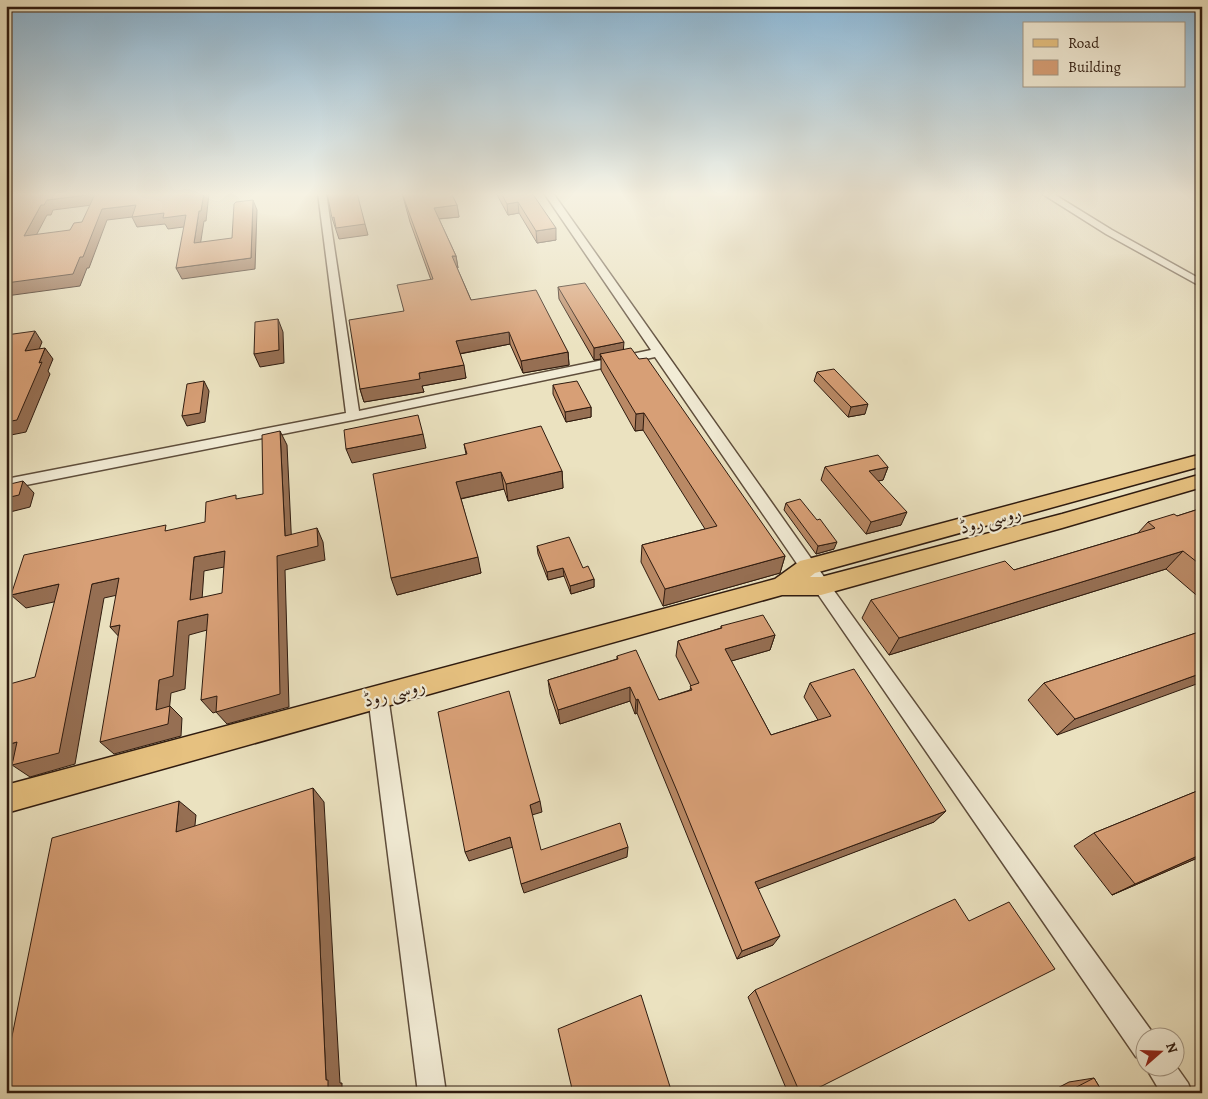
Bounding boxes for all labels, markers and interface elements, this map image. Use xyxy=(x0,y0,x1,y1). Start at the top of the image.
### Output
legend xyxy=(1023,22,1186,88)
text: Road xyxy=(1068,33,1100,53)
text: Building xyxy=(1068,57,1121,77)
street label: روسی روڈ xyxy=(956,499,1024,541)
street label: روسی روڈ xyxy=(360,672,428,714)
north arrow xyxy=(1136,1026,1186,1076)
text: N xyxy=(1161,1040,1182,1056)

